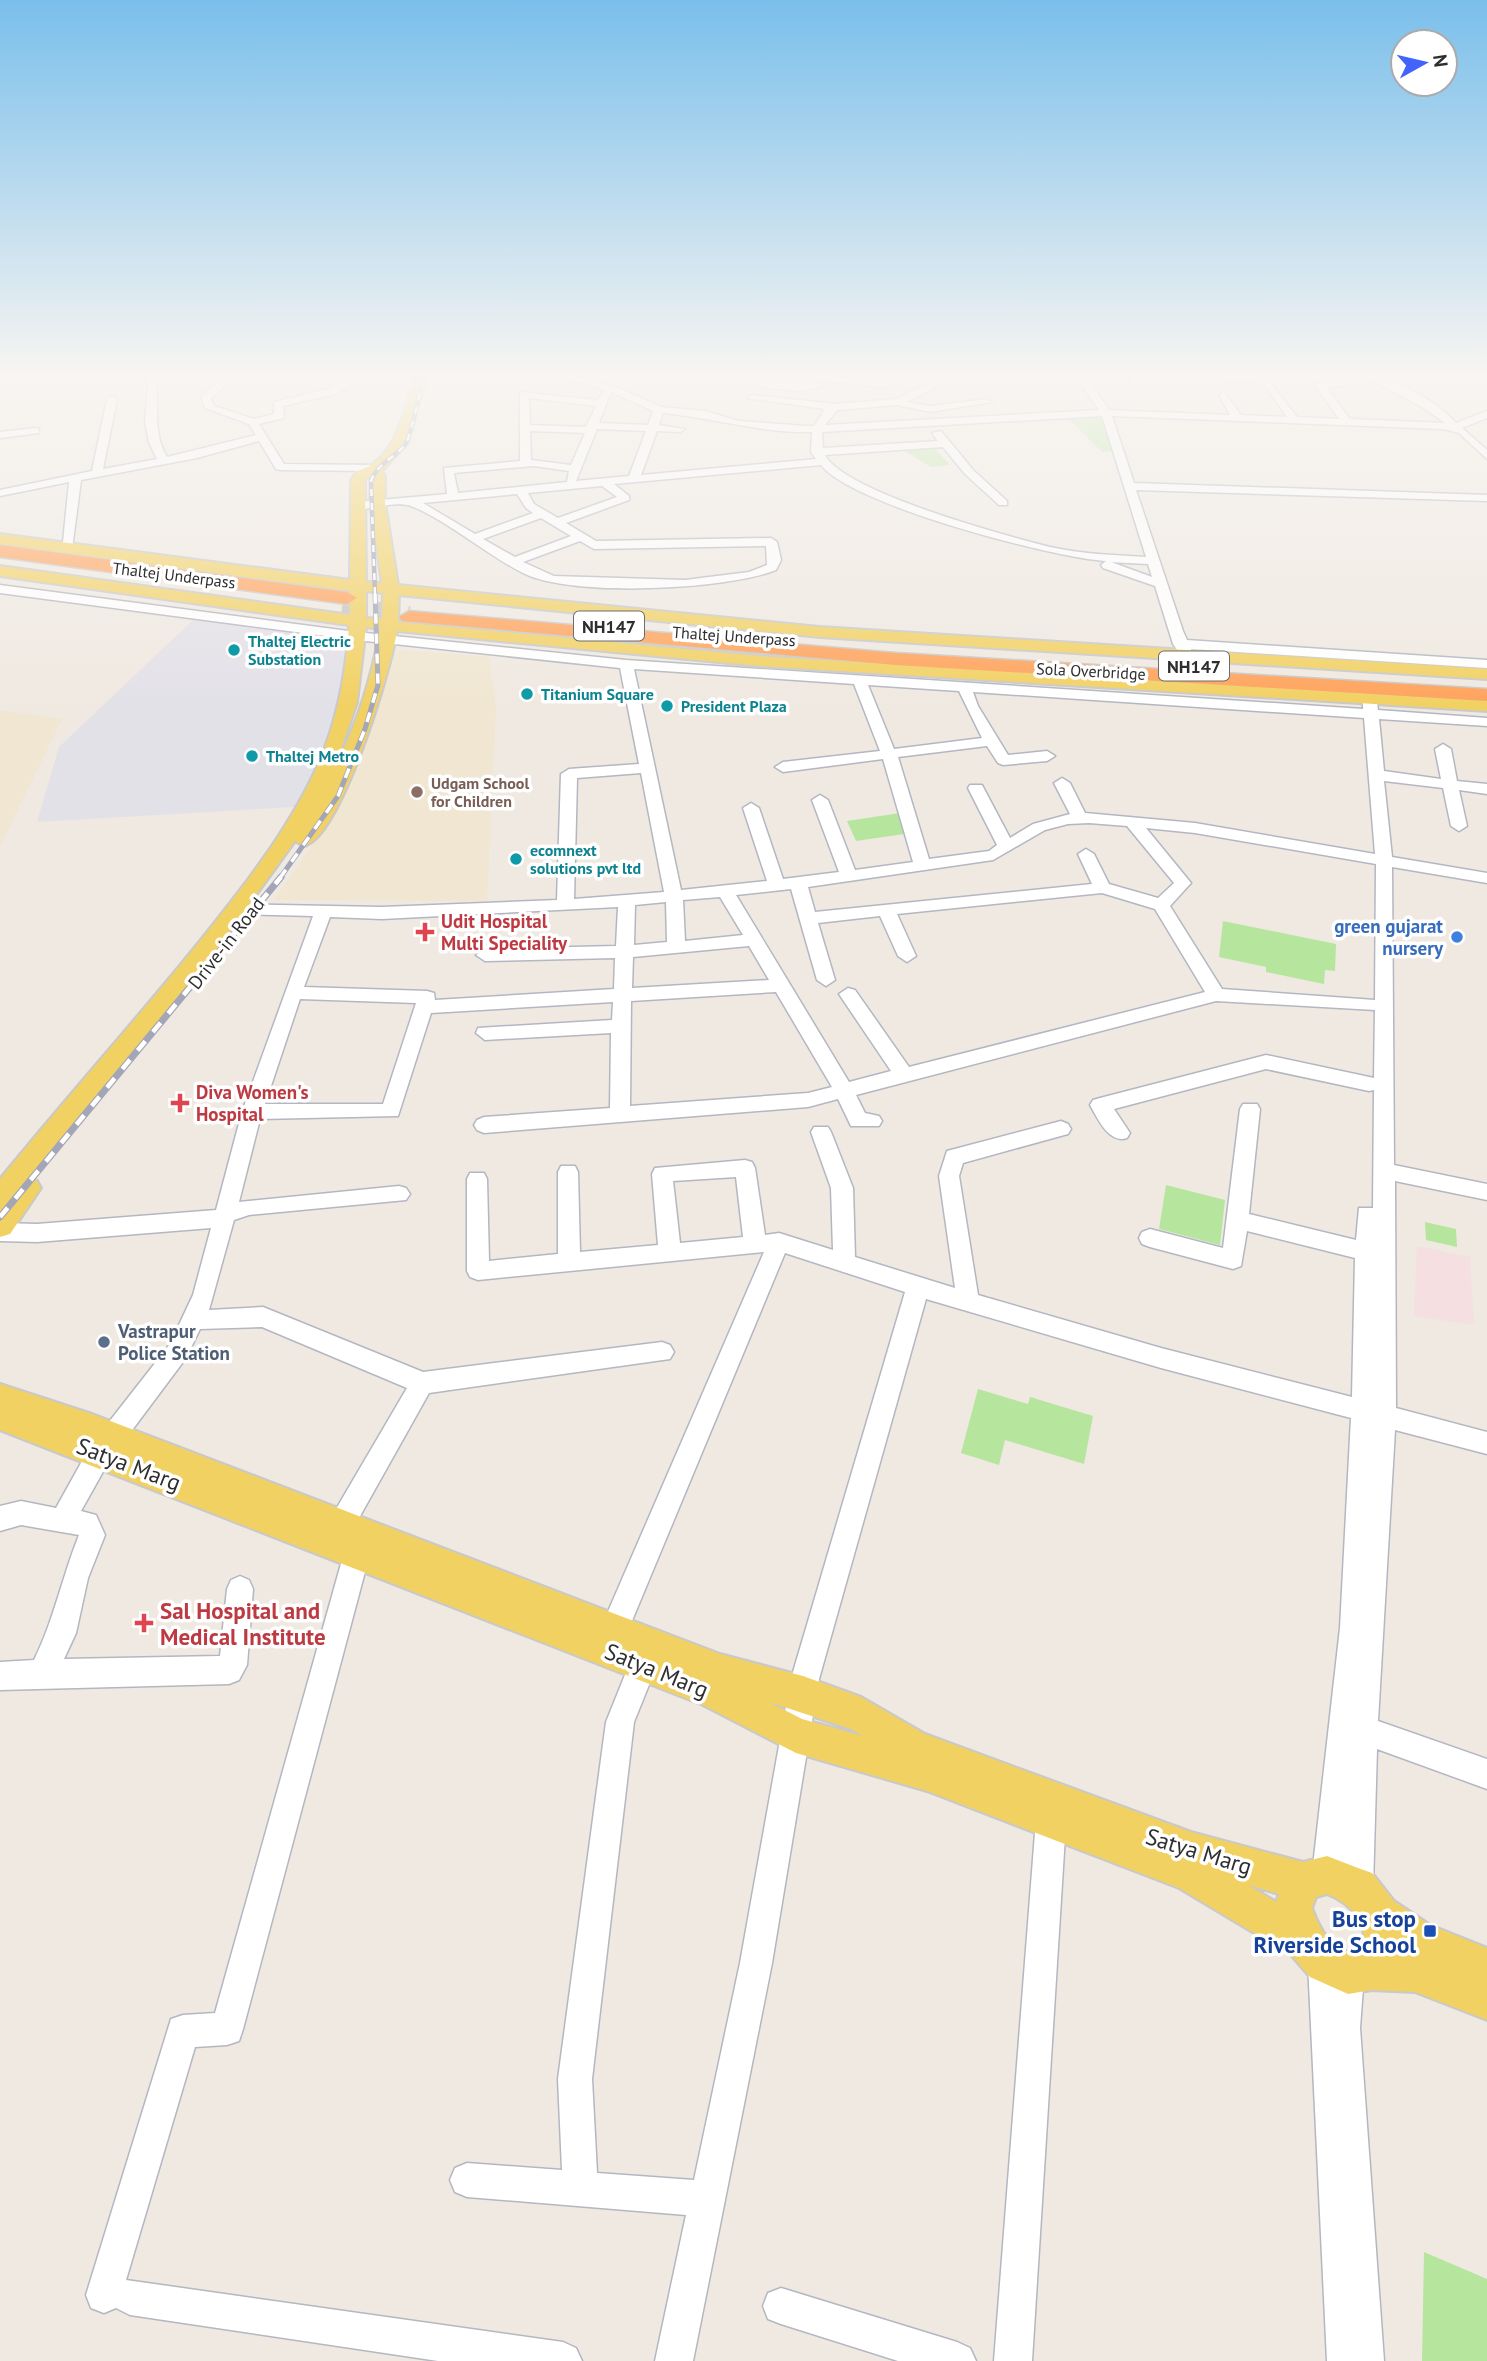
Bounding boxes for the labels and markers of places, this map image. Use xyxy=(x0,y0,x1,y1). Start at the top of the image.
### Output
place label: Thaltej Electric Substation xyxy=(248,631,351,669)
marker: Thaltej Electric Substation xyxy=(226,642,242,658)
place label: Titanium Square xyxy=(541,684,654,704)
marker: Titanium Square xyxy=(519,686,535,702)
place label: President Plaza xyxy=(681,696,787,716)
marker: President Plaza xyxy=(659,698,675,714)
place label: Thaltej Metro xyxy=(266,746,360,766)
marker: Thaltej Metro xyxy=(244,748,260,764)
place label: Udgam School for Children xyxy=(431,773,529,811)
marker: Udgam School for Children xyxy=(409,784,425,800)
place label: ecomnext solutions pvt ltd xyxy=(530,840,641,878)
marker: ecomnext solutions pvt ltd xyxy=(508,851,524,867)
place label: Udit Hospital Multi Speciality xyxy=(441,909,568,955)
place label: green gujarat nursery xyxy=(1334,914,1444,960)
marker: Udit Hospital Multi Speciality xyxy=(415,922,435,942)
marker: green gujarat nursery xyxy=(1449,929,1465,945)
place label: Diva Women's Hospital xyxy=(196,1080,309,1126)
marker: Diva Women's Hospital xyxy=(170,1093,190,1113)
place label: Vastrapur Police Station xyxy=(117,1319,230,1365)
marker: Vastrapur Police Station xyxy=(96,1334,112,1350)
place label: Sal Hospital and Medical Institute xyxy=(160,1596,326,1651)
marker: Sal Hospital and Medical Institute xyxy=(134,1613,154,1633)
place label: Bus stop Riverside School xyxy=(1253,1904,1416,1959)
marker: Bus stop Riverside School xyxy=(1422,1923,1438,1939)

